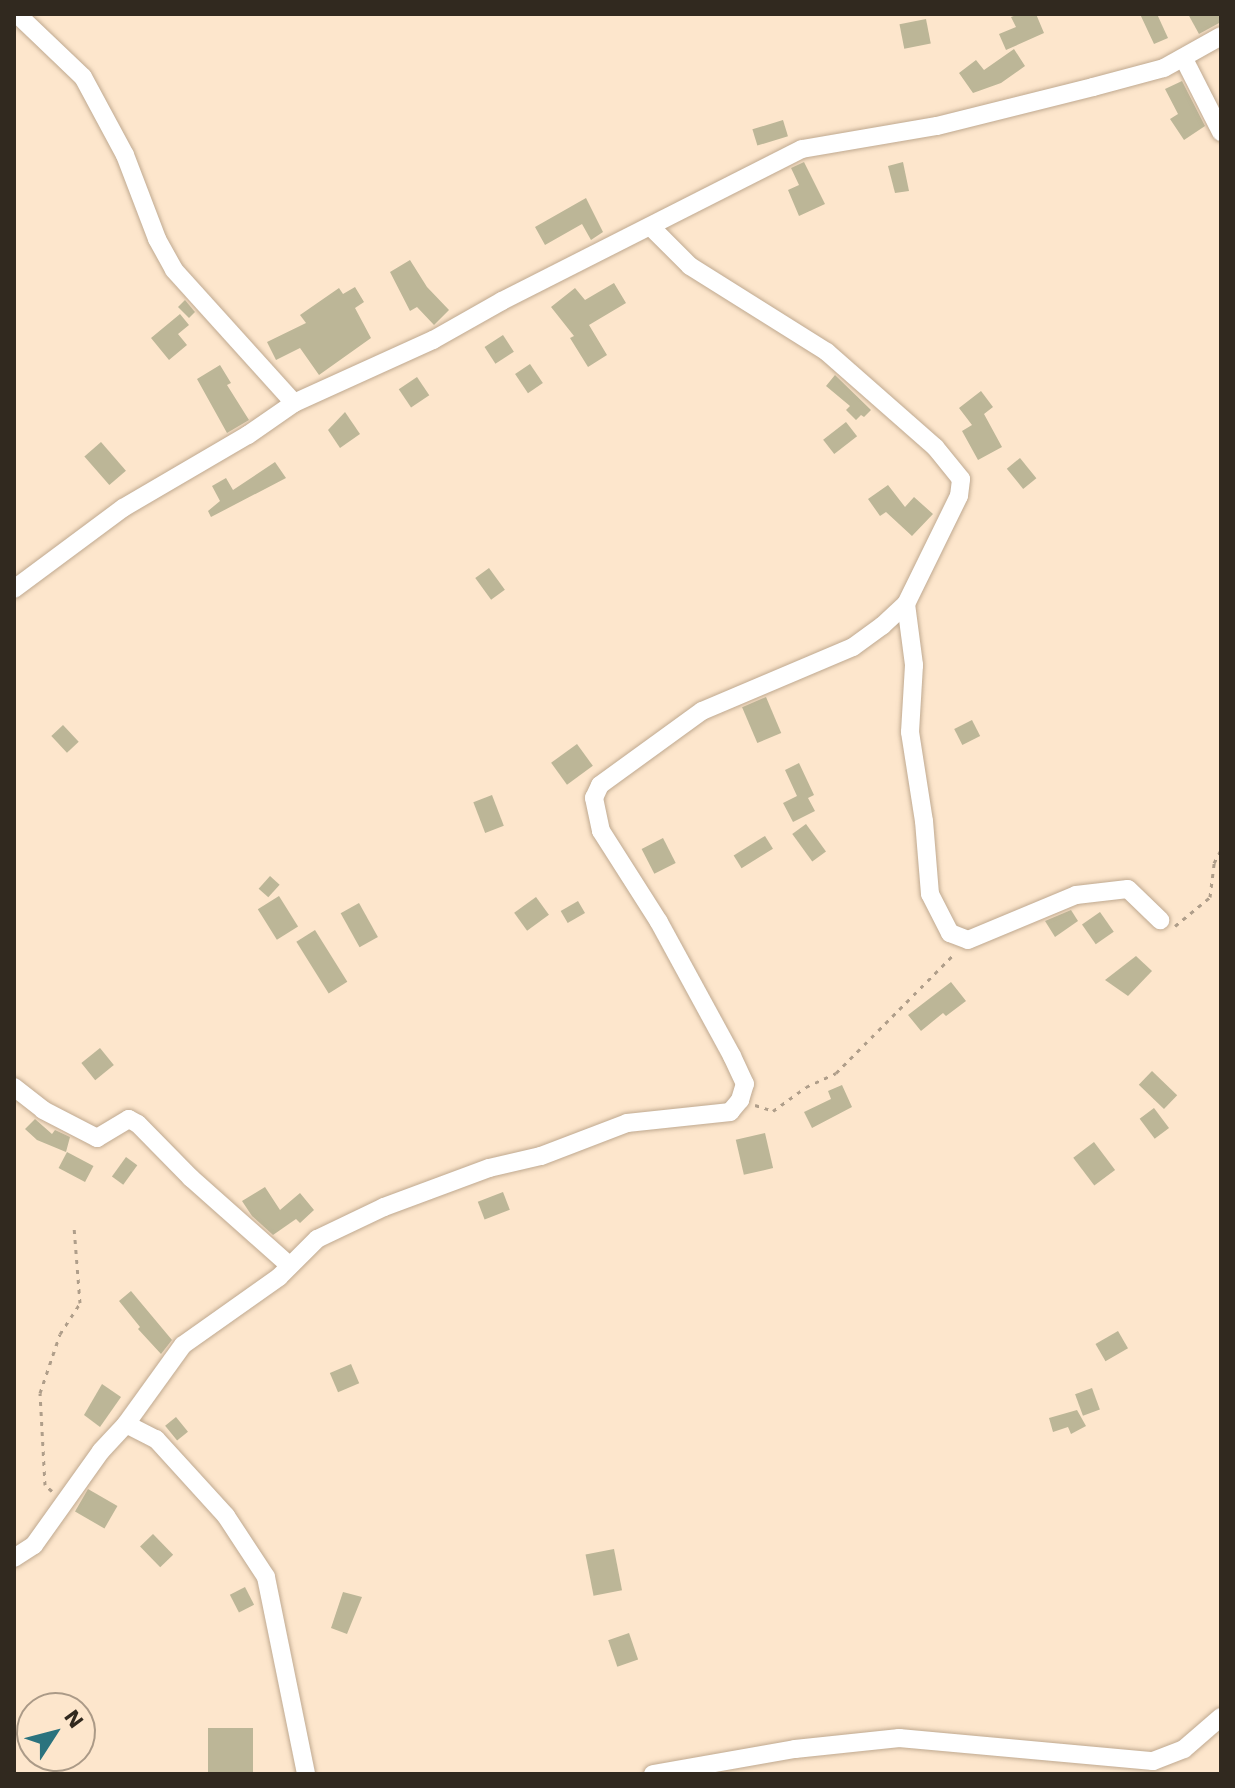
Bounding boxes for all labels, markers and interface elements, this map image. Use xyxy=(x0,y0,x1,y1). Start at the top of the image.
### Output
north arrow xyxy=(16,1692,96,1772)
text: N xyxy=(59,1705,89,1733)

